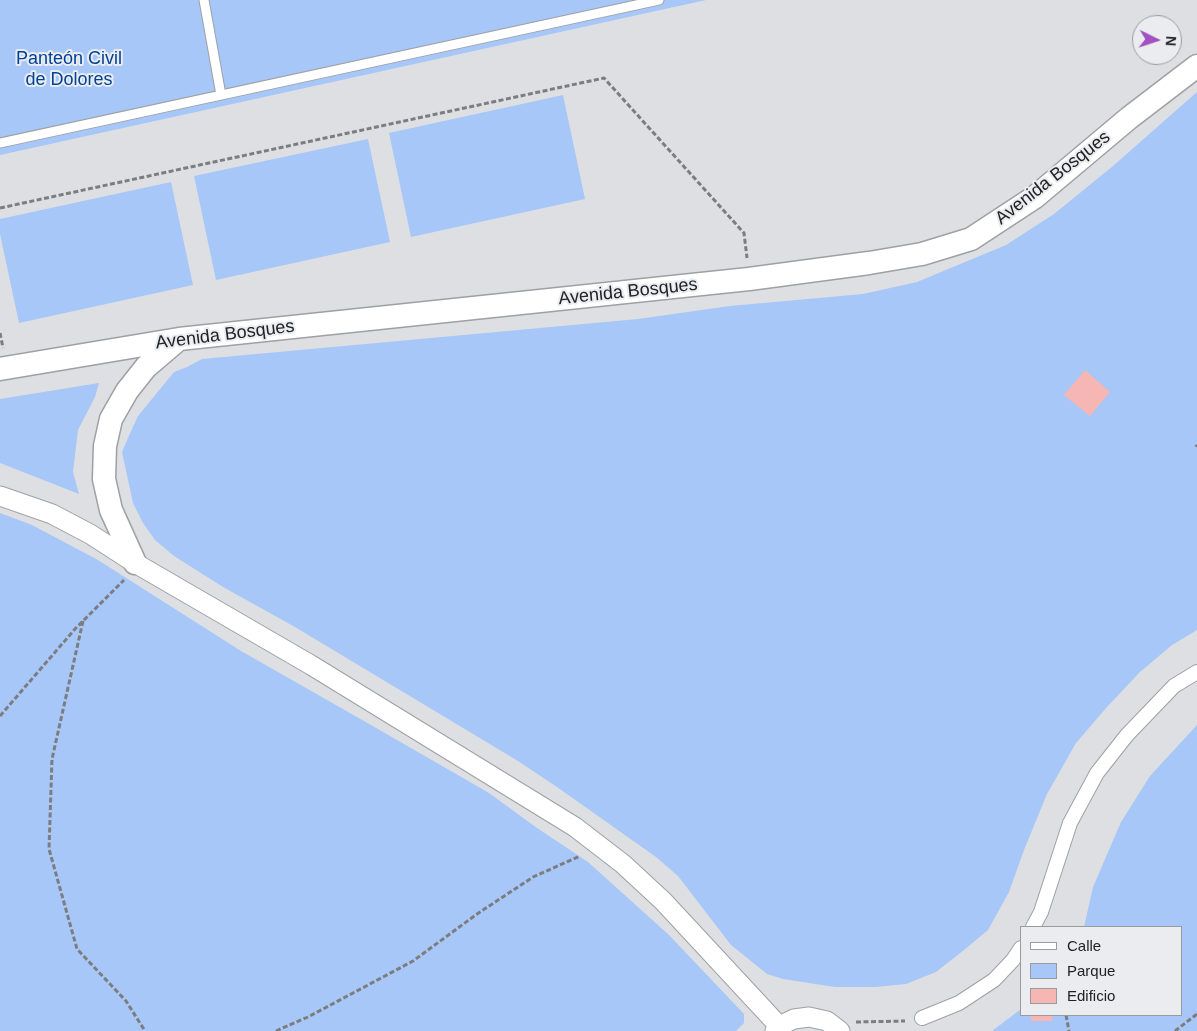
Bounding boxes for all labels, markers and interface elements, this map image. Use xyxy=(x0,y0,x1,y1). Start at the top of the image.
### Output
north arrow xyxy=(1132,15,1182,65)
text: N xyxy=(1163,35,1179,47)
park label: Panteón Civil de Dolores xyxy=(16,48,122,90)
street label: Avenida Bosques xyxy=(991,126,1115,230)
street label: Avenida Bosques xyxy=(557,274,699,310)
street label: Avenida Bosques xyxy=(154,316,296,354)
legend xyxy=(1020,926,1182,1016)
text: Calle xyxy=(1067,937,1101,954)
text: Parque xyxy=(1067,962,1115,979)
text: Edificio xyxy=(1067,987,1115,1004)

